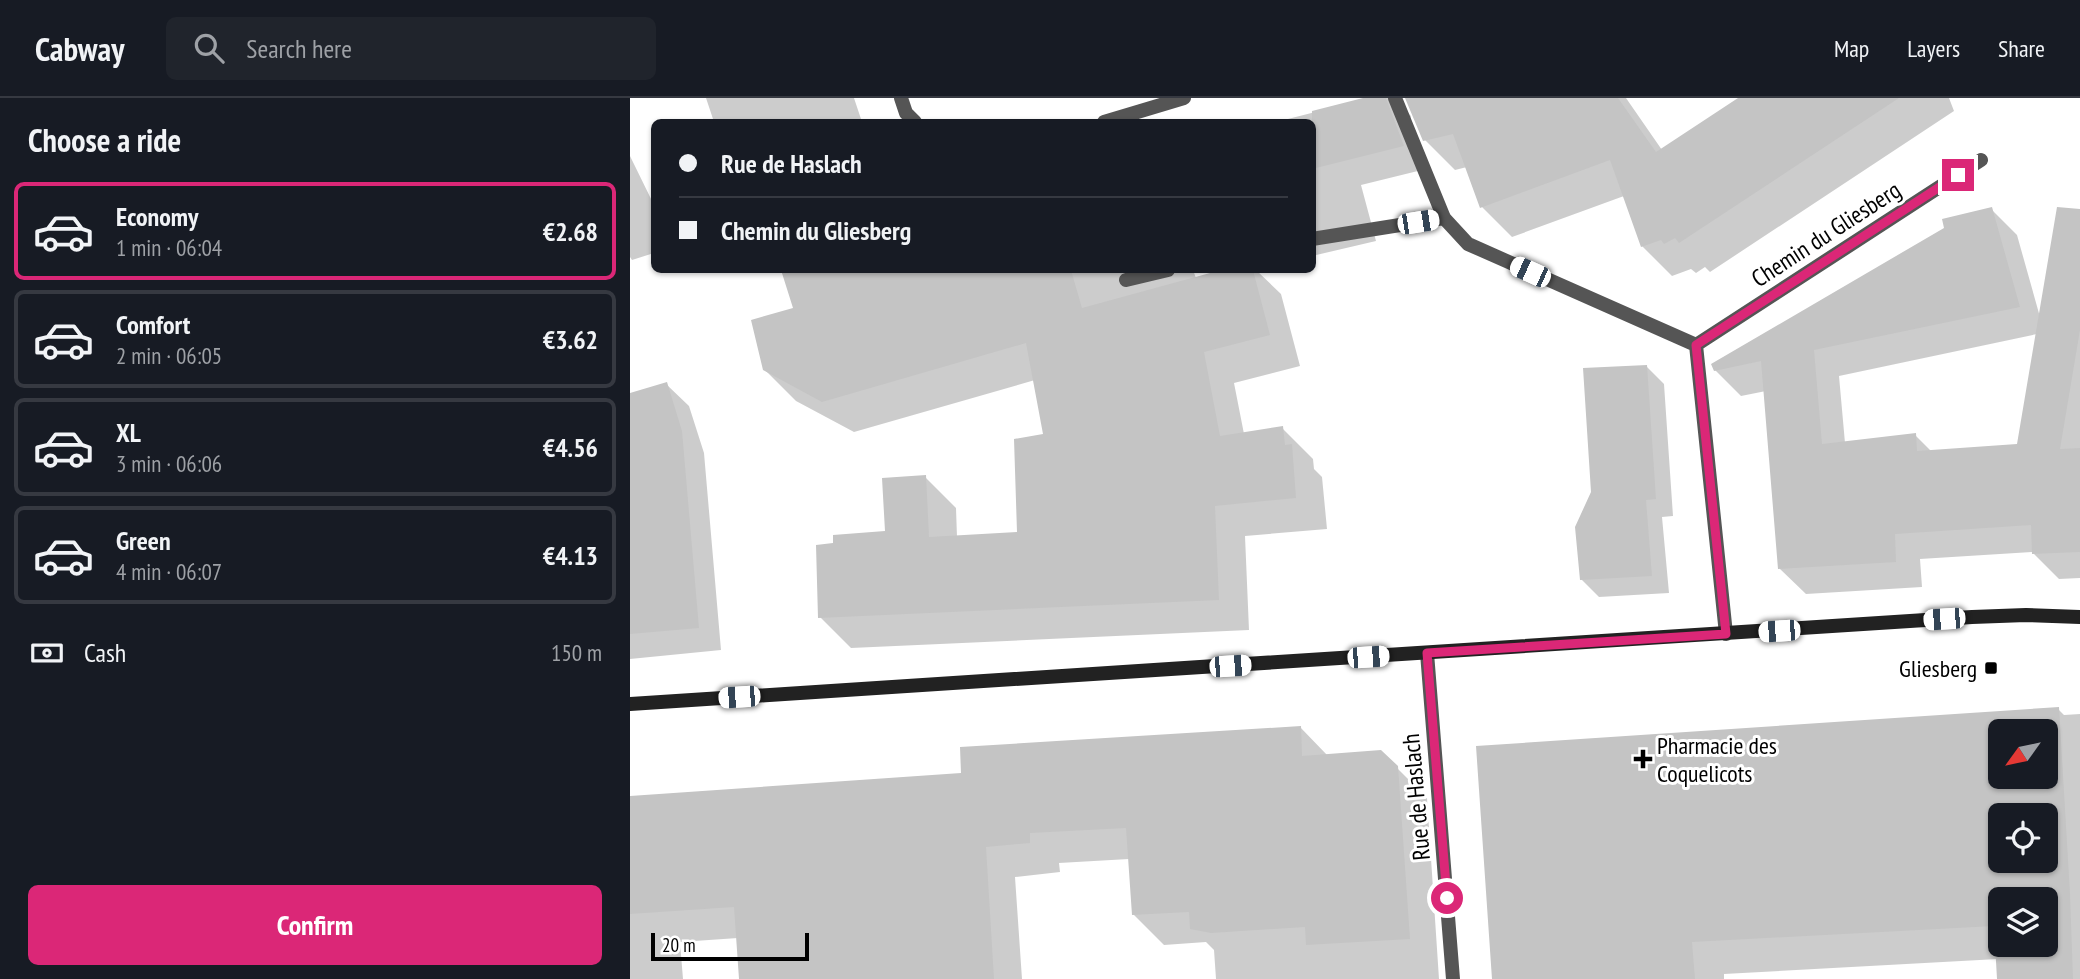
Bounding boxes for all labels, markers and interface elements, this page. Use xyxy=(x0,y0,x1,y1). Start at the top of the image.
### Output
search box xyxy=(166,17,656,80)
text: Cabway xyxy=(35,27,124,70)
icon: search xyxy=(190,29,228,67)
text: Search here xyxy=(246,32,352,65)
text: Map xyxy=(1834,33,1869,64)
text: Layers xyxy=(1907,33,1960,64)
text: Share xyxy=(1998,33,2045,64)
text: Choose a ride xyxy=(28,119,181,161)
text: Rue de Haslach xyxy=(721,147,862,180)
route end xyxy=(1942,159,1974,191)
street label: Chemin du Gliesberg xyxy=(1746,174,1906,294)
icon: car xyxy=(32,200,95,263)
text: Economy xyxy=(116,200,198,233)
car xyxy=(1396,208,1441,236)
text: Chemin du Gliesberg xyxy=(721,214,911,247)
text: €2.68 xyxy=(543,215,598,248)
text: 1 min · 06:04 xyxy=(116,233,222,262)
car xyxy=(1507,254,1554,290)
icon: car xyxy=(32,308,95,371)
text: Comfort xyxy=(116,308,190,341)
text: €3.62 xyxy=(543,323,598,356)
text: 2 min · 06:05 xyxy=(116,341,222,370)
icon: car xyxy=(32,416,95,479)
text: XL xyxy=(116,416,141,449)
text: €4.56 xyxy=(543,431,598,464)
text: 3 min · 06:06 xyxy=(116,449,222,478)
icon: car xyxy=(32,524,95,587)
text: Green xyxy=(116,524,171,557)
text: €4.13 xyxy=(543,539,598,572)
text: 4 min · 06:07 xyxy=(116,557,222,586)
car xyxy=(1923,607,1966,631)
car xyxy=(1758,619,1801,643)
icon: cash xyxy=(28,634,66,672)
text: Cash xyxy=(84,636,126,669)
text: 150 m xyxy=(551,638,602,667)
car xyxy=(1347,645,1390,669)
place label: Gliesberg xyxy=(1899,653,1977,684)
car xyxy=(1209,654,1252,678)
marker: Gliesberg xyxy=(1983,660,1999,676)
car xyxy=(718,685,761,709)
north arrow xyxy=(1988,719,2058,789)
map controls xyxy=(1988,719,2058,957)
place label: Pharmacie des Coquelicots xyxy=(1657,730,1777,789)
street label: Rue de Haslach xyxy=(1395,732,1437,862)
marker: Pharmacie des Coquelicots xyxy=(1635,751,1651,767)
button: locate xyxy=(1988,803,2058,873)
route start xyxy=(1431,882,1463,914)
button: Confirm xyxy=(28,885,602,965)
button: layers xyxy=(1988,887,2058,957)
scale bar xyxy=(651,930,808,962)
text: 20 m xyxy=(662,933,696,957)

